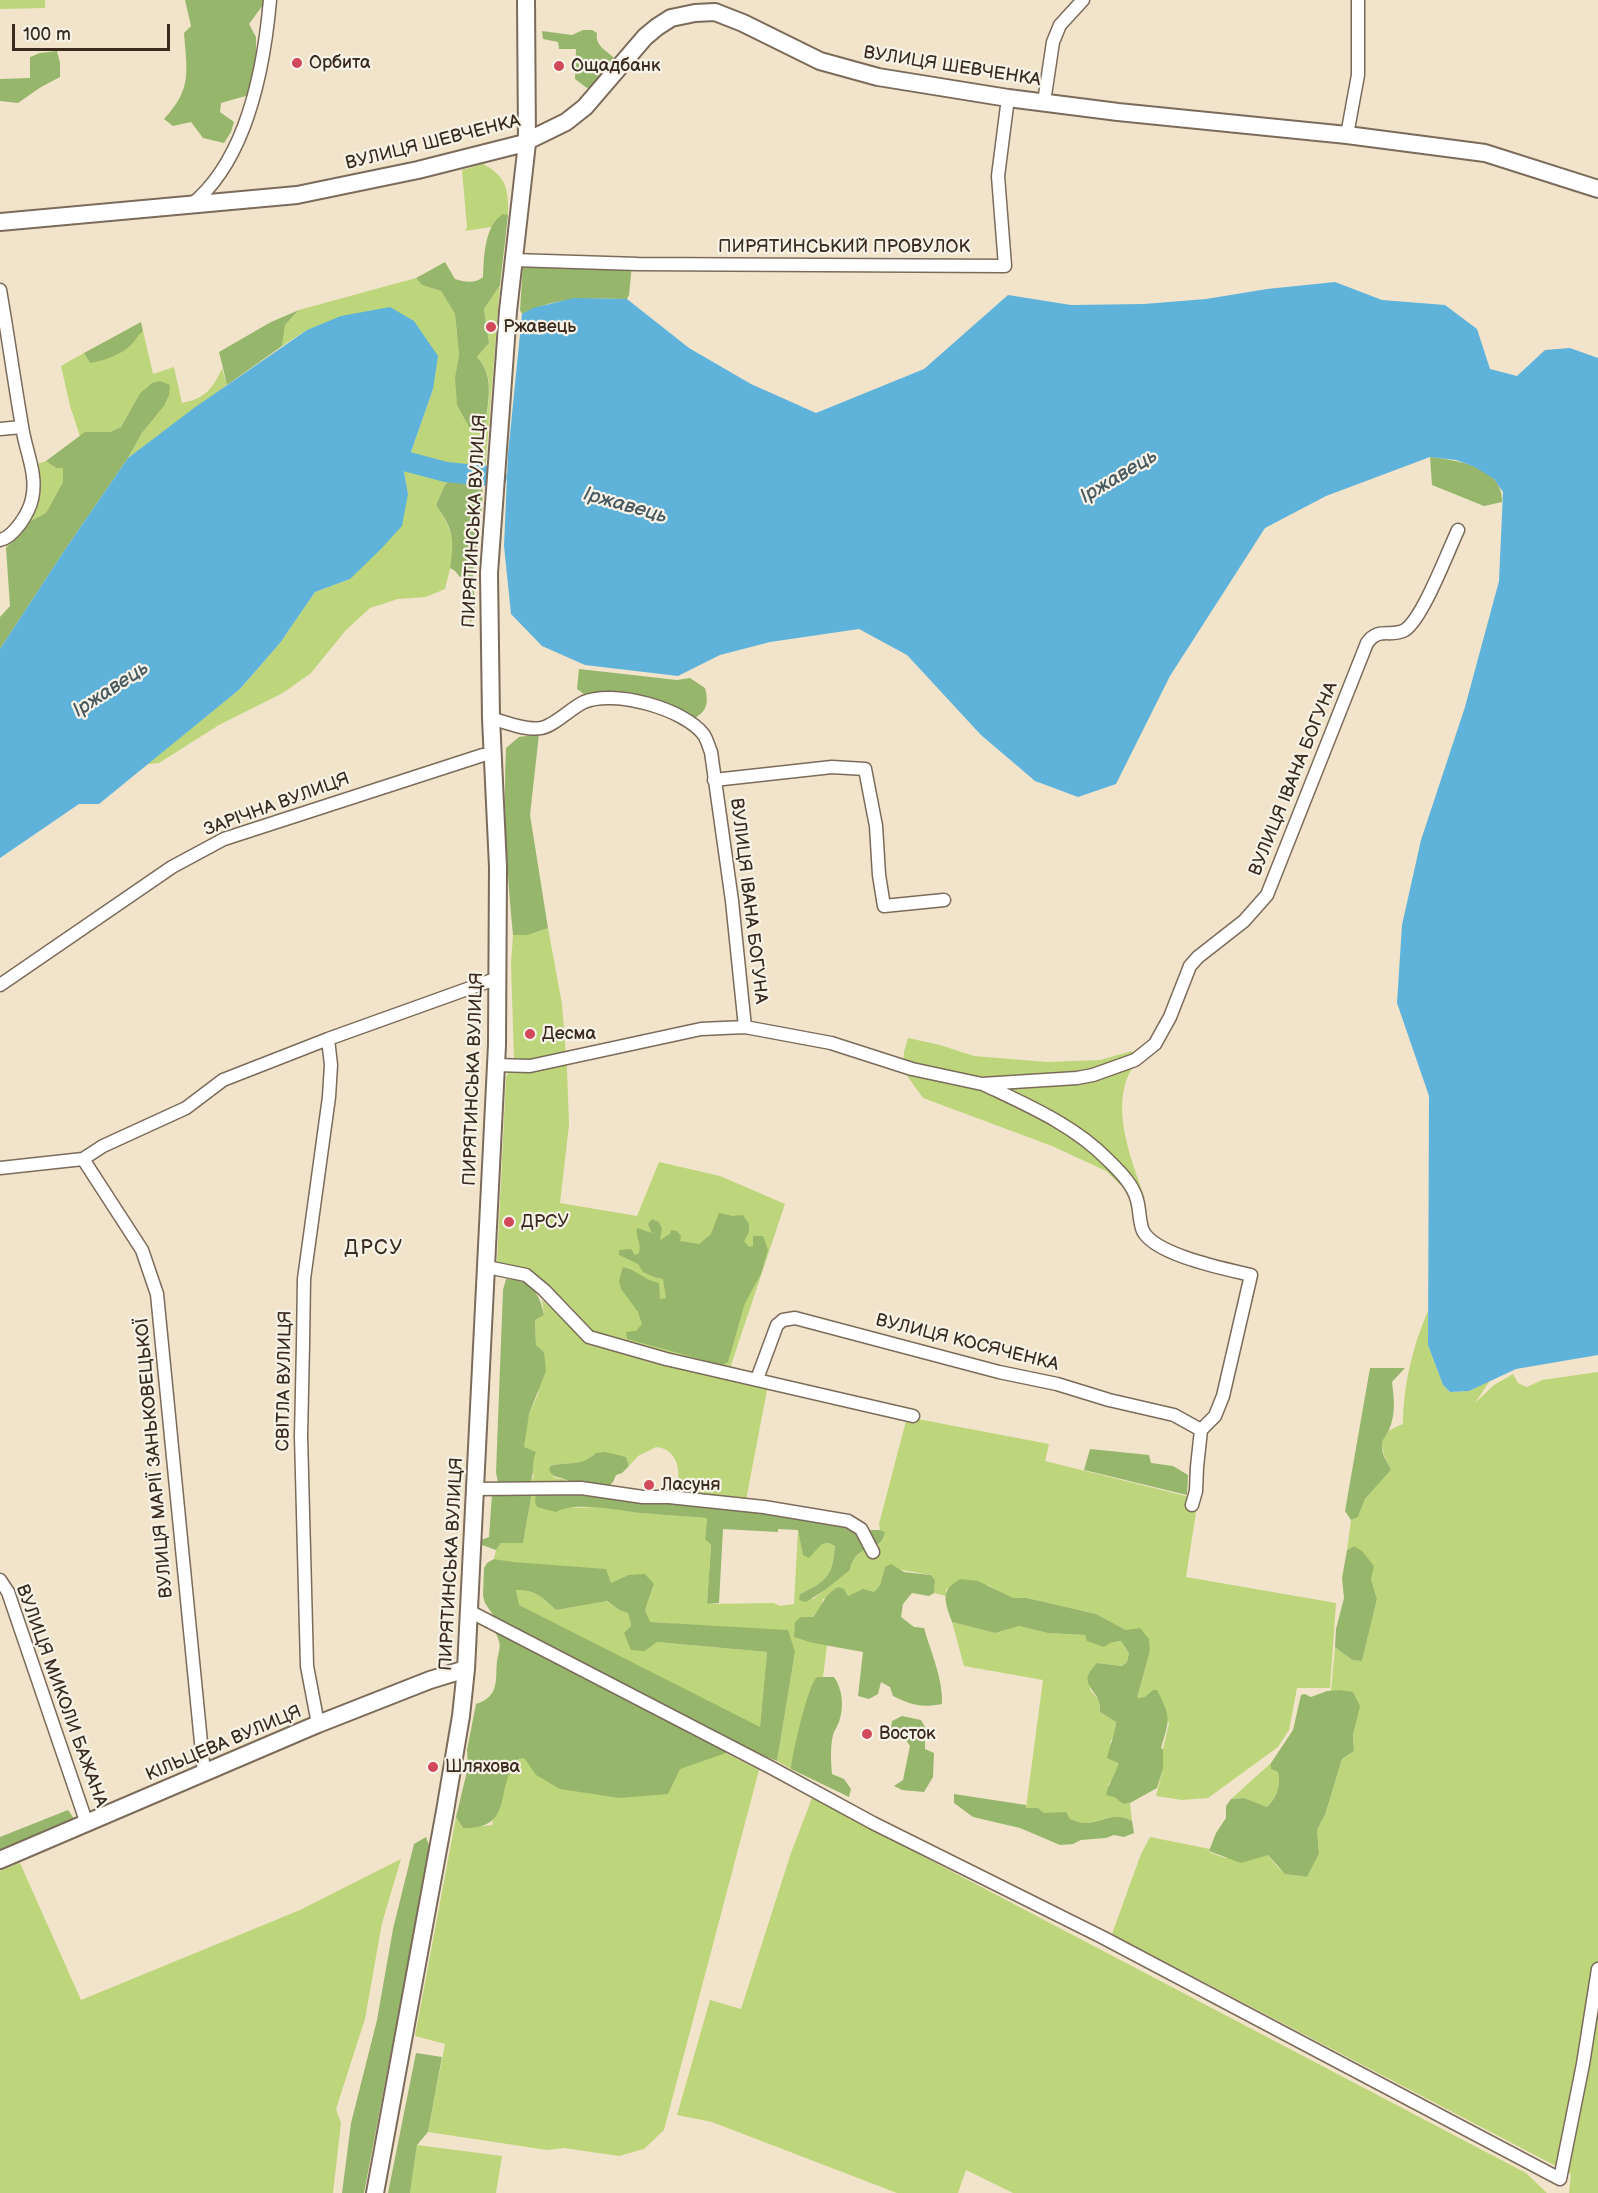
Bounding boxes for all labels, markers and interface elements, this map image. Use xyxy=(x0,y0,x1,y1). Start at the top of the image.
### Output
scale bar xyxy=(15,12,172,50)
text: 100 m xyxy=(23,24,71,45)
street label: ВУЛИЦЯ ШЕВЧЕНКА xyxy=(862,42,1042,92)
place label: Орбита xyxy=(309,52,371,74)
place label: Ощадбанк xyxy=(571,55,661,77)
marker: Орбита xyxy=(290,56,304,70)
marker: Ощадбанк xyxy=(552,59,566,73)
street label: ВУЛИЦЯ ШЕВЧЕНКА xyxy=(343,111,523,175)
street label: ПИРЯТИНСЬКИЙ ПРОВУЛОК xyxy=(718,236,970,258)
place label: Ржавець xyxy=(503,316,576,338)
marker: Ржавець xyxy=(484,320,498,334)
street label: ПИРЯТИНСЬКА ВУЛИЦЯ xyxy=(459,414,491,628)
water label: Іржавець xyxy=(1076,445,1162,509)
water label: Іржавець xyxy=(580,483,670,529)
water label: Іржавець xyxy=(68,657,154,723)
street label: ВУЛИЦЯ ІВАНА БОГУНА xyxy=(1245,679,1343,879)
street label: ЗАРІЧНА ВУЛИЦЯ xyxy=(201,769,353,841)
street label: ВУЛИЦЯ ІВАНА БОГУНА xyxy=(725,797,771,1005)
street label: ПИРЯТИНСЬКА ВУЛИЦЯ xyxy=(459,972,489,1186)
place label: Десма xyxy=(542,1023,596,1045)
marker: Десма xyxy=(523,1027,537,1041)
place label: ДРСУ xyxy=(521,1211,569,1233)
marker: ДРСУ xyxy=(502,1215,516,1229)
district label: ДРСУ xyxy=(344,1237,404,1261)
street label: СВІТЛА ВУЛИЦЯ xyxy=(273,1310,297,1452)
street label: ВУЛИЦЯ КОСЯЧЕНКА xyxy=(873,1310,1061,1376)
street label: ВУЛИЦЯ МАРІЇ ЗАНЬКОВЕЦЬКОЇ xyxy=(132,1317,178,1599)
street label: ПИРЯТИНСЬКА ВУЛИЦЯ xyxy=(436,1457,468,1671)
place label: Ласуня xyxy=(661,1474,720,1496)
marker: Ласуня xyxy=(642,1478,656,1492)
street label: ВУЛИЦЯ МИКОЛИ БАЖАНА xyxy=(11,1582,111,1810)
street label: КІЛЬЦЕВА ВУЛИЦЯ xyxy=(143,1701,305,1787)
place label: Восток xyxy=(879,1723,936,1745)
marker: Восток xyxy=(860,1727,874,1741)
place label: Шляхова xyxy=(445,1756,520,1778)
marker: Шляхова xyxy=(426,1760,440,1774)

